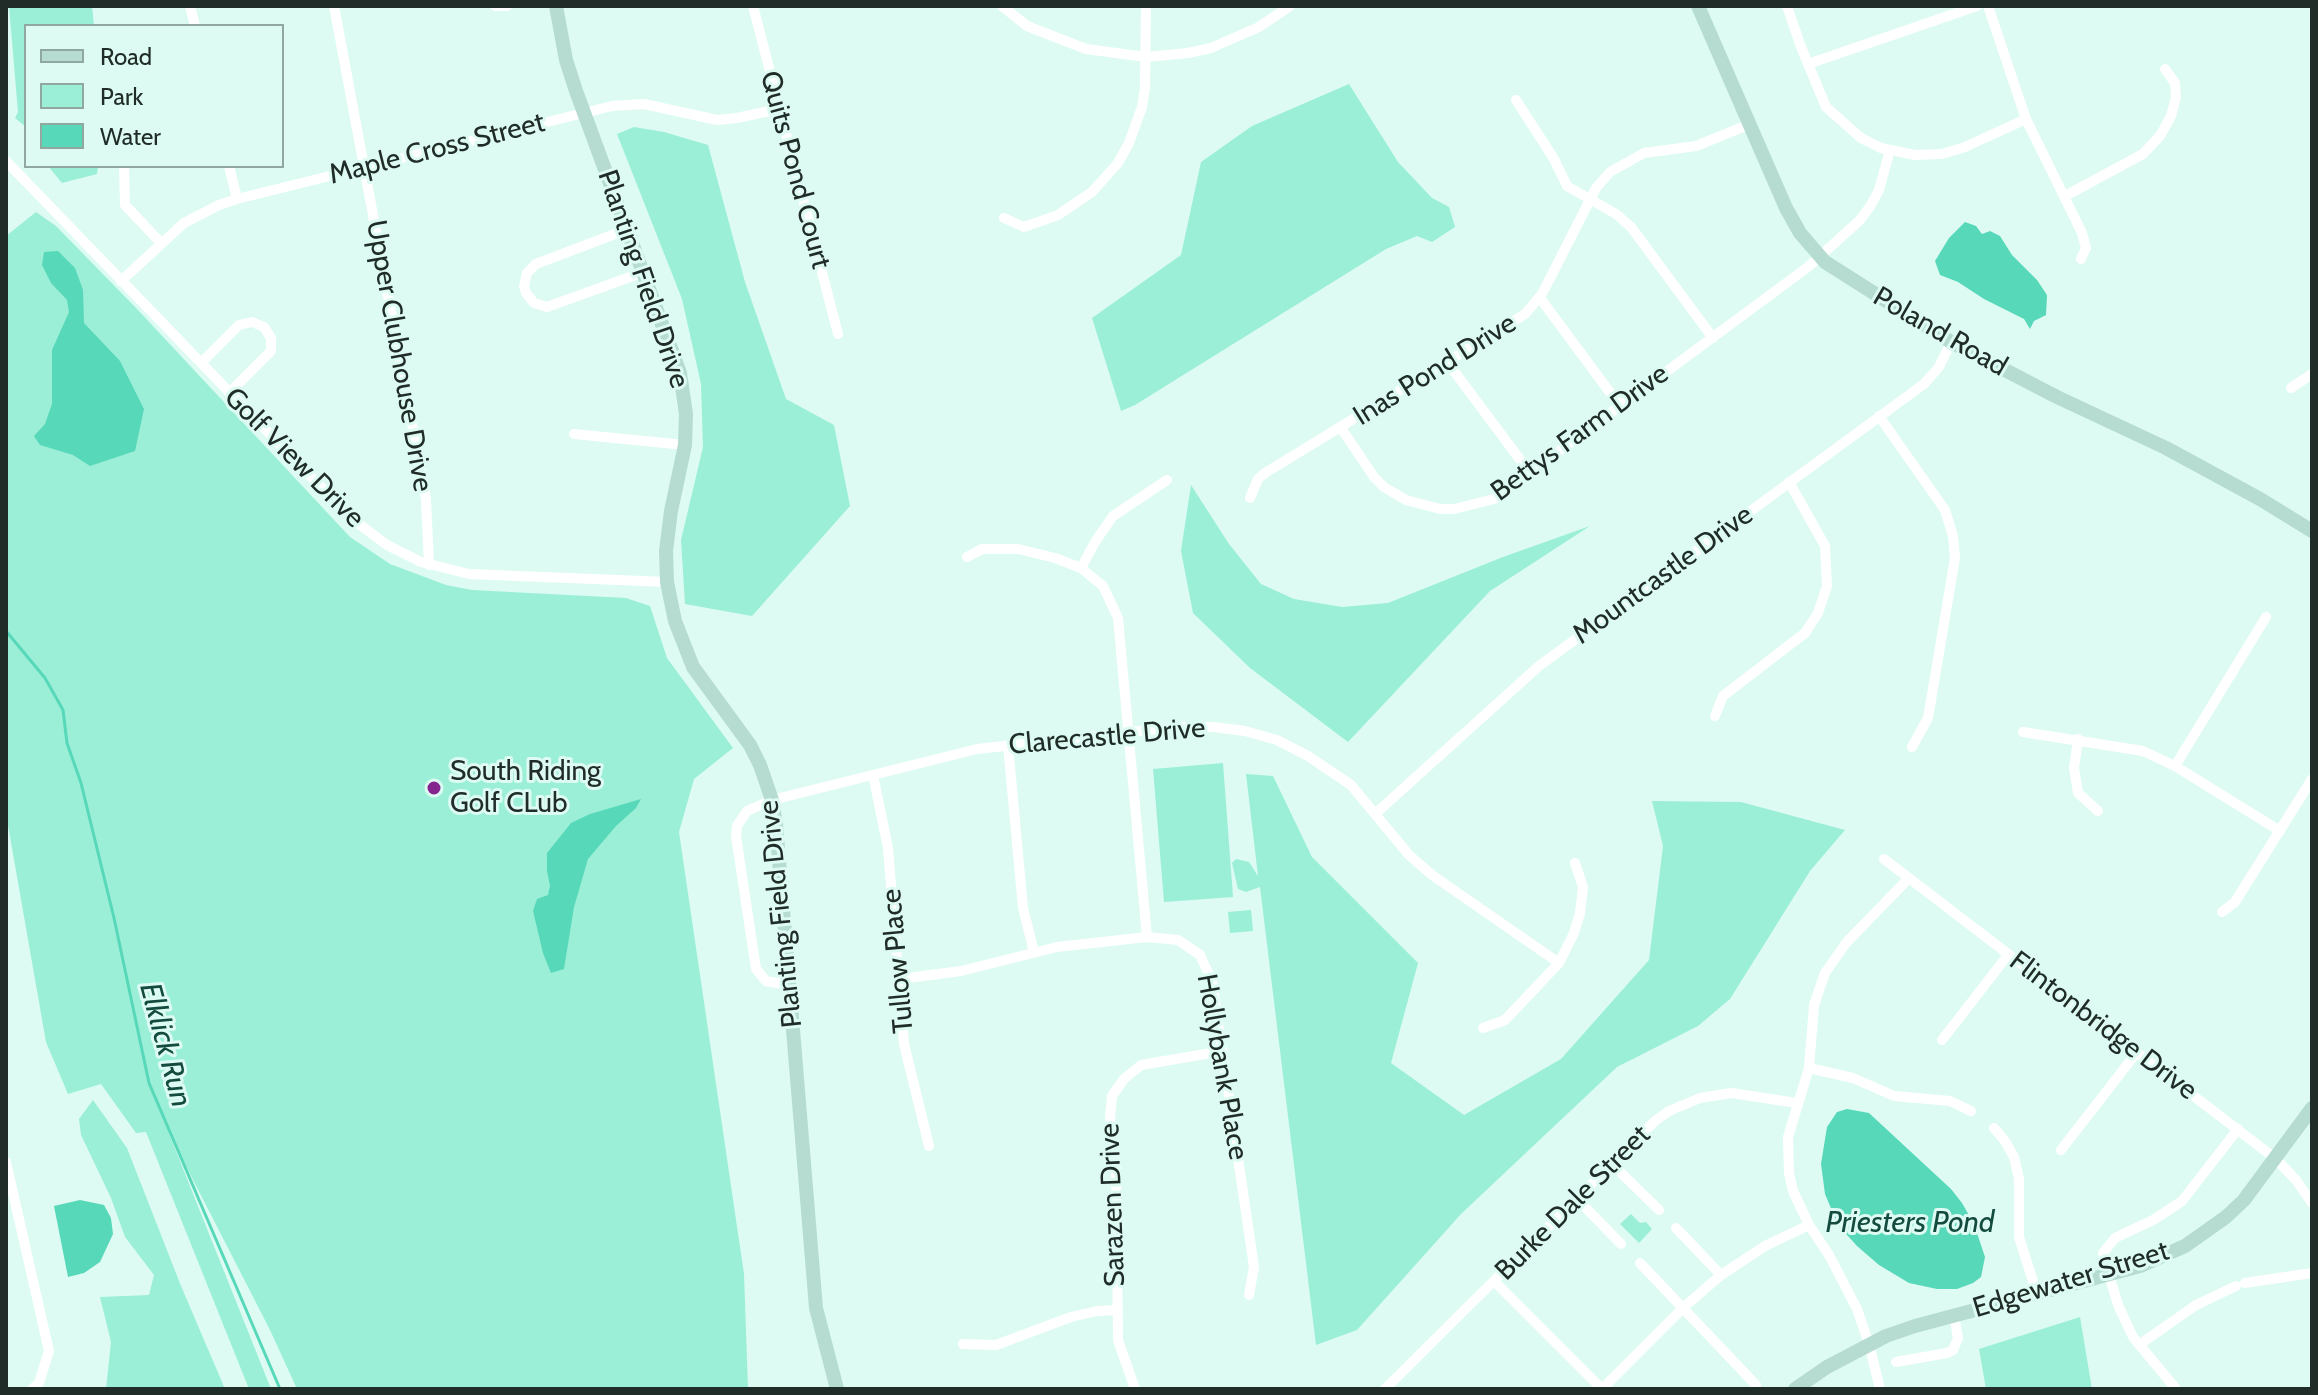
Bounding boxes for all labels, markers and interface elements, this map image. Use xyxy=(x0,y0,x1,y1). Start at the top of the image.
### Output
legend xyxy=(24,24,284,168)
text: Road xyxy=(100,42,152,71)
street label: Quits Pond Court xyxy=(752,68,838,272)
text: Park xyxy=(100,82,143,111)
street label: Maple Cross Street xyxy=(326,106,548,192)
text: Water xyxy=(100,122,161,151)
street label: Planting Field Drive xyxy=(590,166,696,392)
street label: Upper Clubhouse Drive xyxy=(359,218,439,494)
street label: Poland Road xyxy=(1867,280,2013,384)
street label: Inas Pond Drive xyxy=(1348,307,1522,433)
street label: Bettys Farm Drive xyxy=(1485,357,1675,509)
street label: Golf View Drive xyxy=(217,381,371,535)
street label: Mountcastle Drive xyxy=(1566,498,1760,652)
street label: Clarecastle Drive xyxy=(1007,712,1207,762)
place label: South Riding Golf CLub xyxy=(450,755,601,821)
marker: South Riding Golf CLub xyxy=(425,779,443,797)
street label: Planting Field Drive xyxy=(752,799,810,1029)
street label: Tullow Place xyxy=(875,887,921,1035)
street label: Flintonbridge Drive xyxy=(2003,945,2203,1107)
street label: Hollybank Place xyxy=(1189,971,1255,1163)
water label: Elklick Run xyxy=(131,979,199,1111)
street label: Burke Dale Street xyxy=(1489,1119,1657,1287)
street label: Sarazen Drive xyxy=(1093,1123,1133,1287)
water label: Priesters Pond xyxy=(1825,1205,1995,1241)
street label: Edgewater Street xyxy=(1969,1234,2173,1326)

